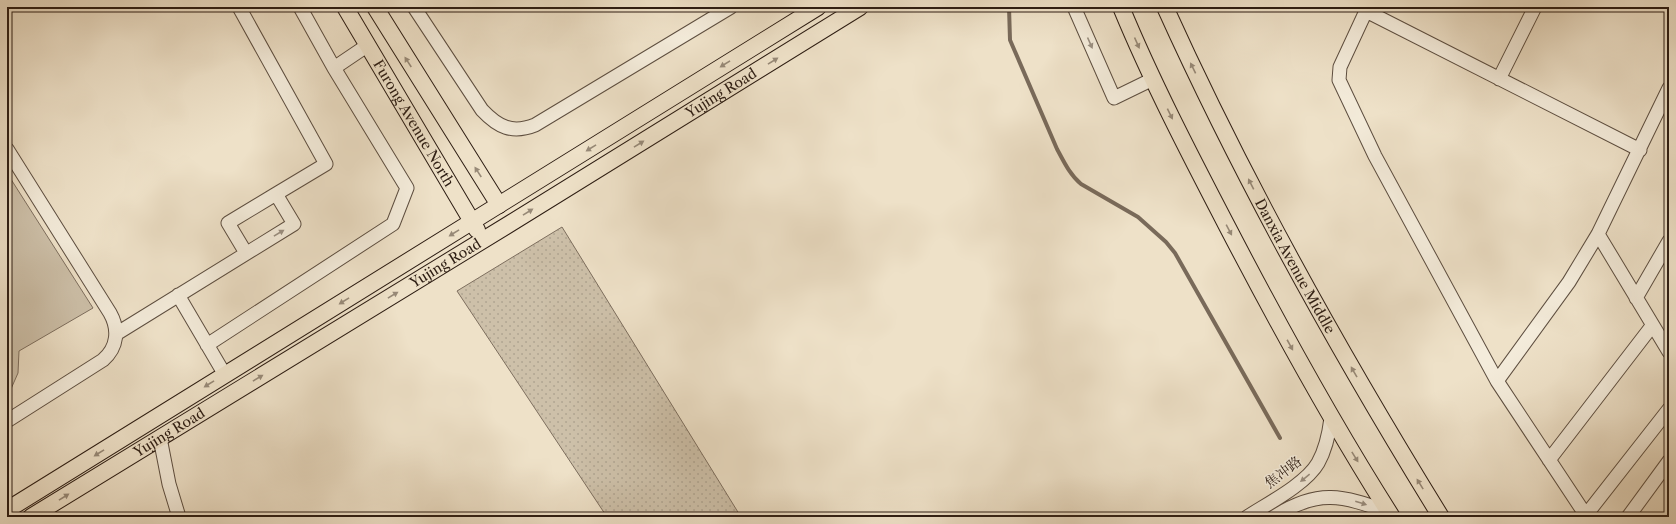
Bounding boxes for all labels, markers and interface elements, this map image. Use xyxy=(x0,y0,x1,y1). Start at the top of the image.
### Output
one-way arrow xyxy=(1087,37,1093,49)
one-way arrow xyxy=(1134,37,1140,48)
street label: Furong Avenue North xyxy=(369,56,458,190)
one-way arrow xyxy=(405,56,412,68)
one-way arrow xyxy=(767,57,779,64)
one-way arrow xyxy=(719,61,731,68)
one-way arrow xyxy=(1190,63,1196,74)
street label: Yujing Road xyxy=(681,64,760,122)
one-way arrow xyxy=(1167,108,1173,120)
one-way arrow xyxy=(634,140,644,148)
one-way arrow xyxy=(586,144,596,152)
one-way arrow xyxy=(474,167,482,177)
one-way arrow xyxy=(1248,179,1254,190)
street label: Danxia Avenue Middle xyxy=(1251,195,1339,337)
one-way arrow xyxy=(522,209,534,216)
one-way arrow xyxy=(1226,224,1232,236)
one-way arrow xyxy=(274,229,284,237)
one-way arrow xyxy=(448,229,460,236)
street label: Yujing Road xyxy=(406,234,485,292)
one-way arrow xyxy=(388,291,398,299)
one-way arrow xyxy=(339,297,349,305)
one-way arrow xyxy=(1287,339,1294,351)
one-way arrow xyxy=(1351,366,1358,378)
one-way arrow xyxy=(252,374,264,381)
one-way arrow xyxy=(203,381,215,388)
street label: Yujing Road xyxy=(129,404,208,462)
one-way arrow xyxy=(94,449,104,457)
street label: 焦冲路 xyxy=(1261,452,1305,492)
one-way arrow xyxy=(1351,452,1359,463)
one-way arrow xyxy=(1300,474,1310,482)
one-way arrow xyxy=(1417,478,1424,490)
one-way arrow xyxy=(58,493,70,500)
one-way arrow xyxy=(1355,500,1367,506)

